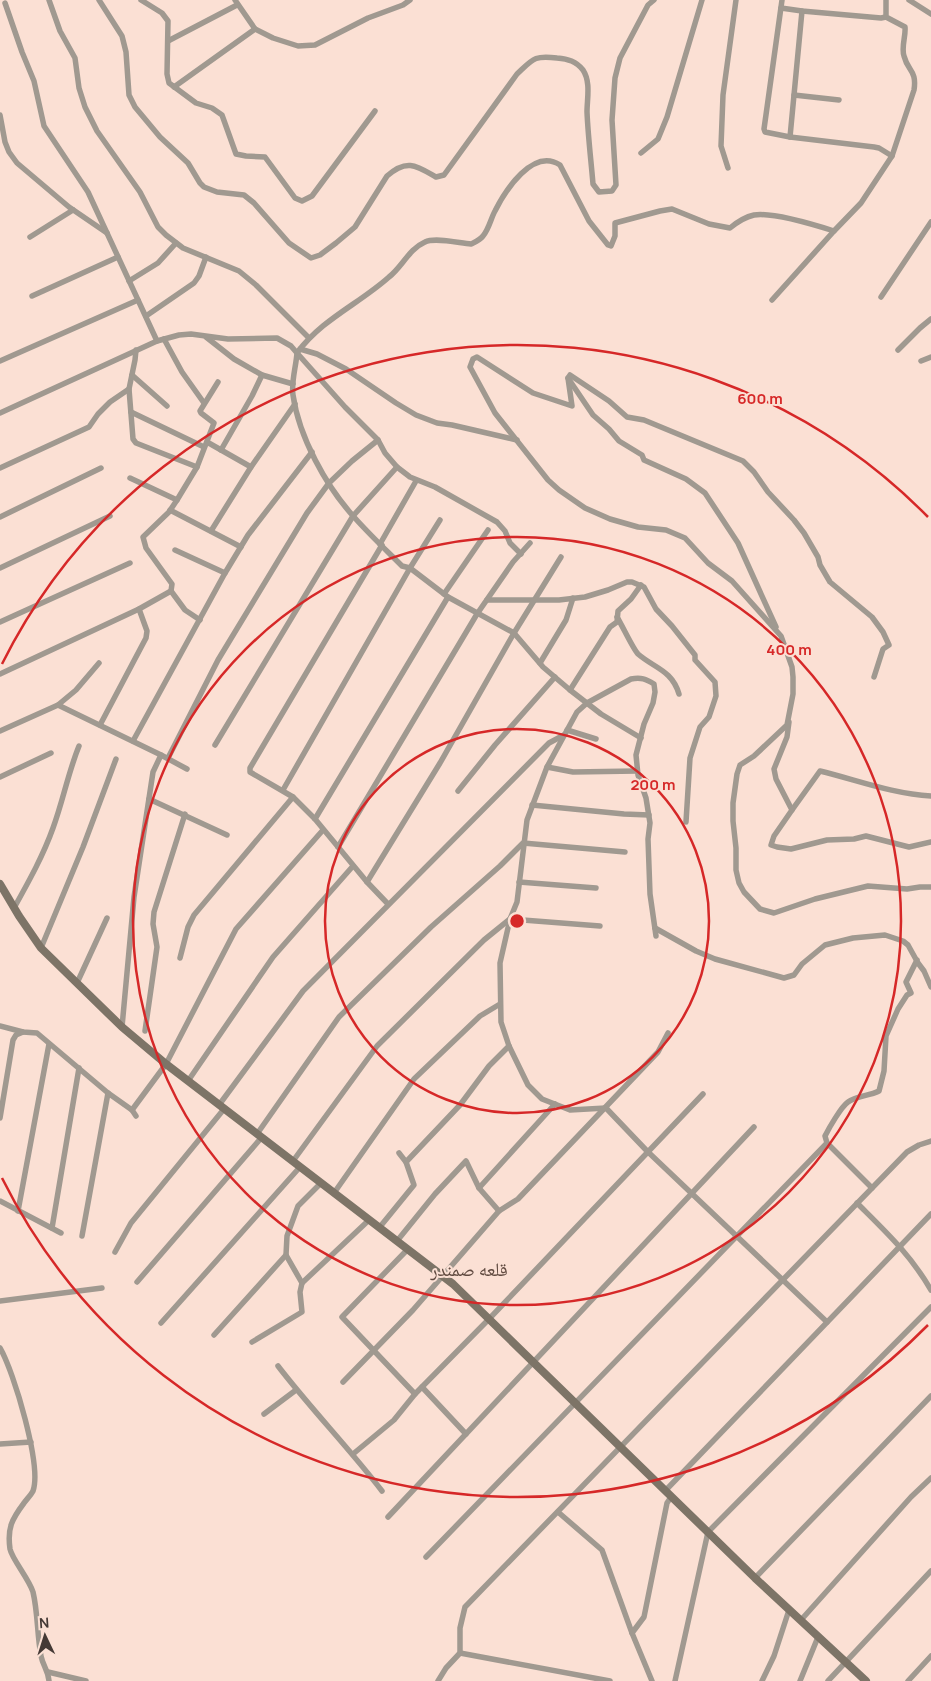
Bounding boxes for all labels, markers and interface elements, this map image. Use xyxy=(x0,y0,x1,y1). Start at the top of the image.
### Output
text: 600 m xyxy=(737,388,783,409)
text: 400 m xyxy=(766,639,812,660)
text: 200 m xyxy=(630,774,676,795)
centre of rings xyxy=(508,912,526,930)
district label: قلعه صمندر xyxy=(429,1256,508,1282)
north arrow xyxy=(20,1611,70,1661)
text: N xyxy=(38,1613,50,1632)

